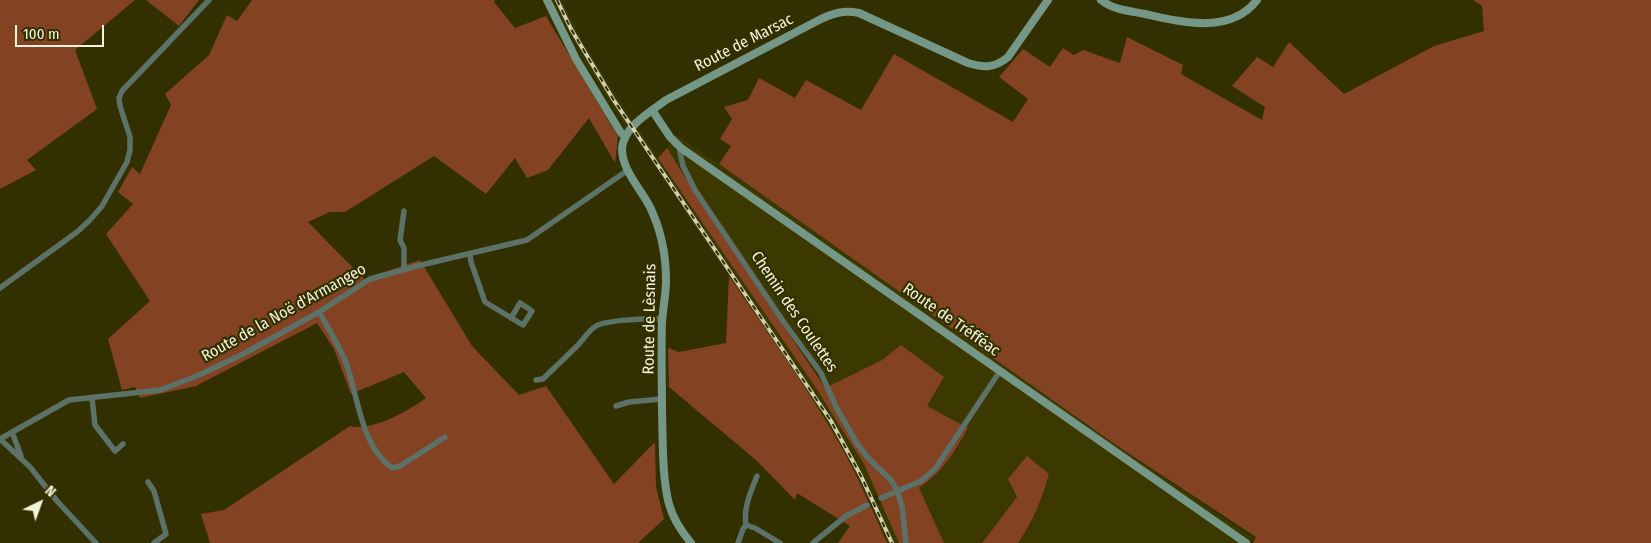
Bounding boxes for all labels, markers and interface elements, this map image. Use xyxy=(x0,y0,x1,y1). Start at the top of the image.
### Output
street label: Route de Marsac xyxy=(691,10,797,76)
scale bar xyxy=(18,15,106,47)
text: 100 m xyxy=(23,25,60,43)
street label: Chemin des Coulettes xyxy=(746,248,842,376)
street label: Route de la Noë d'Armangeo xyxy=(198,260,370,366)
street label: Route de Lèsnais xyxy=(639,263,661,375)
street label: Route de Tréfféac xyxy=(899,279,1003,361)
north arrow xyxy=(15,478,65,528)
text: N xyxy=(42,482,59,501)

